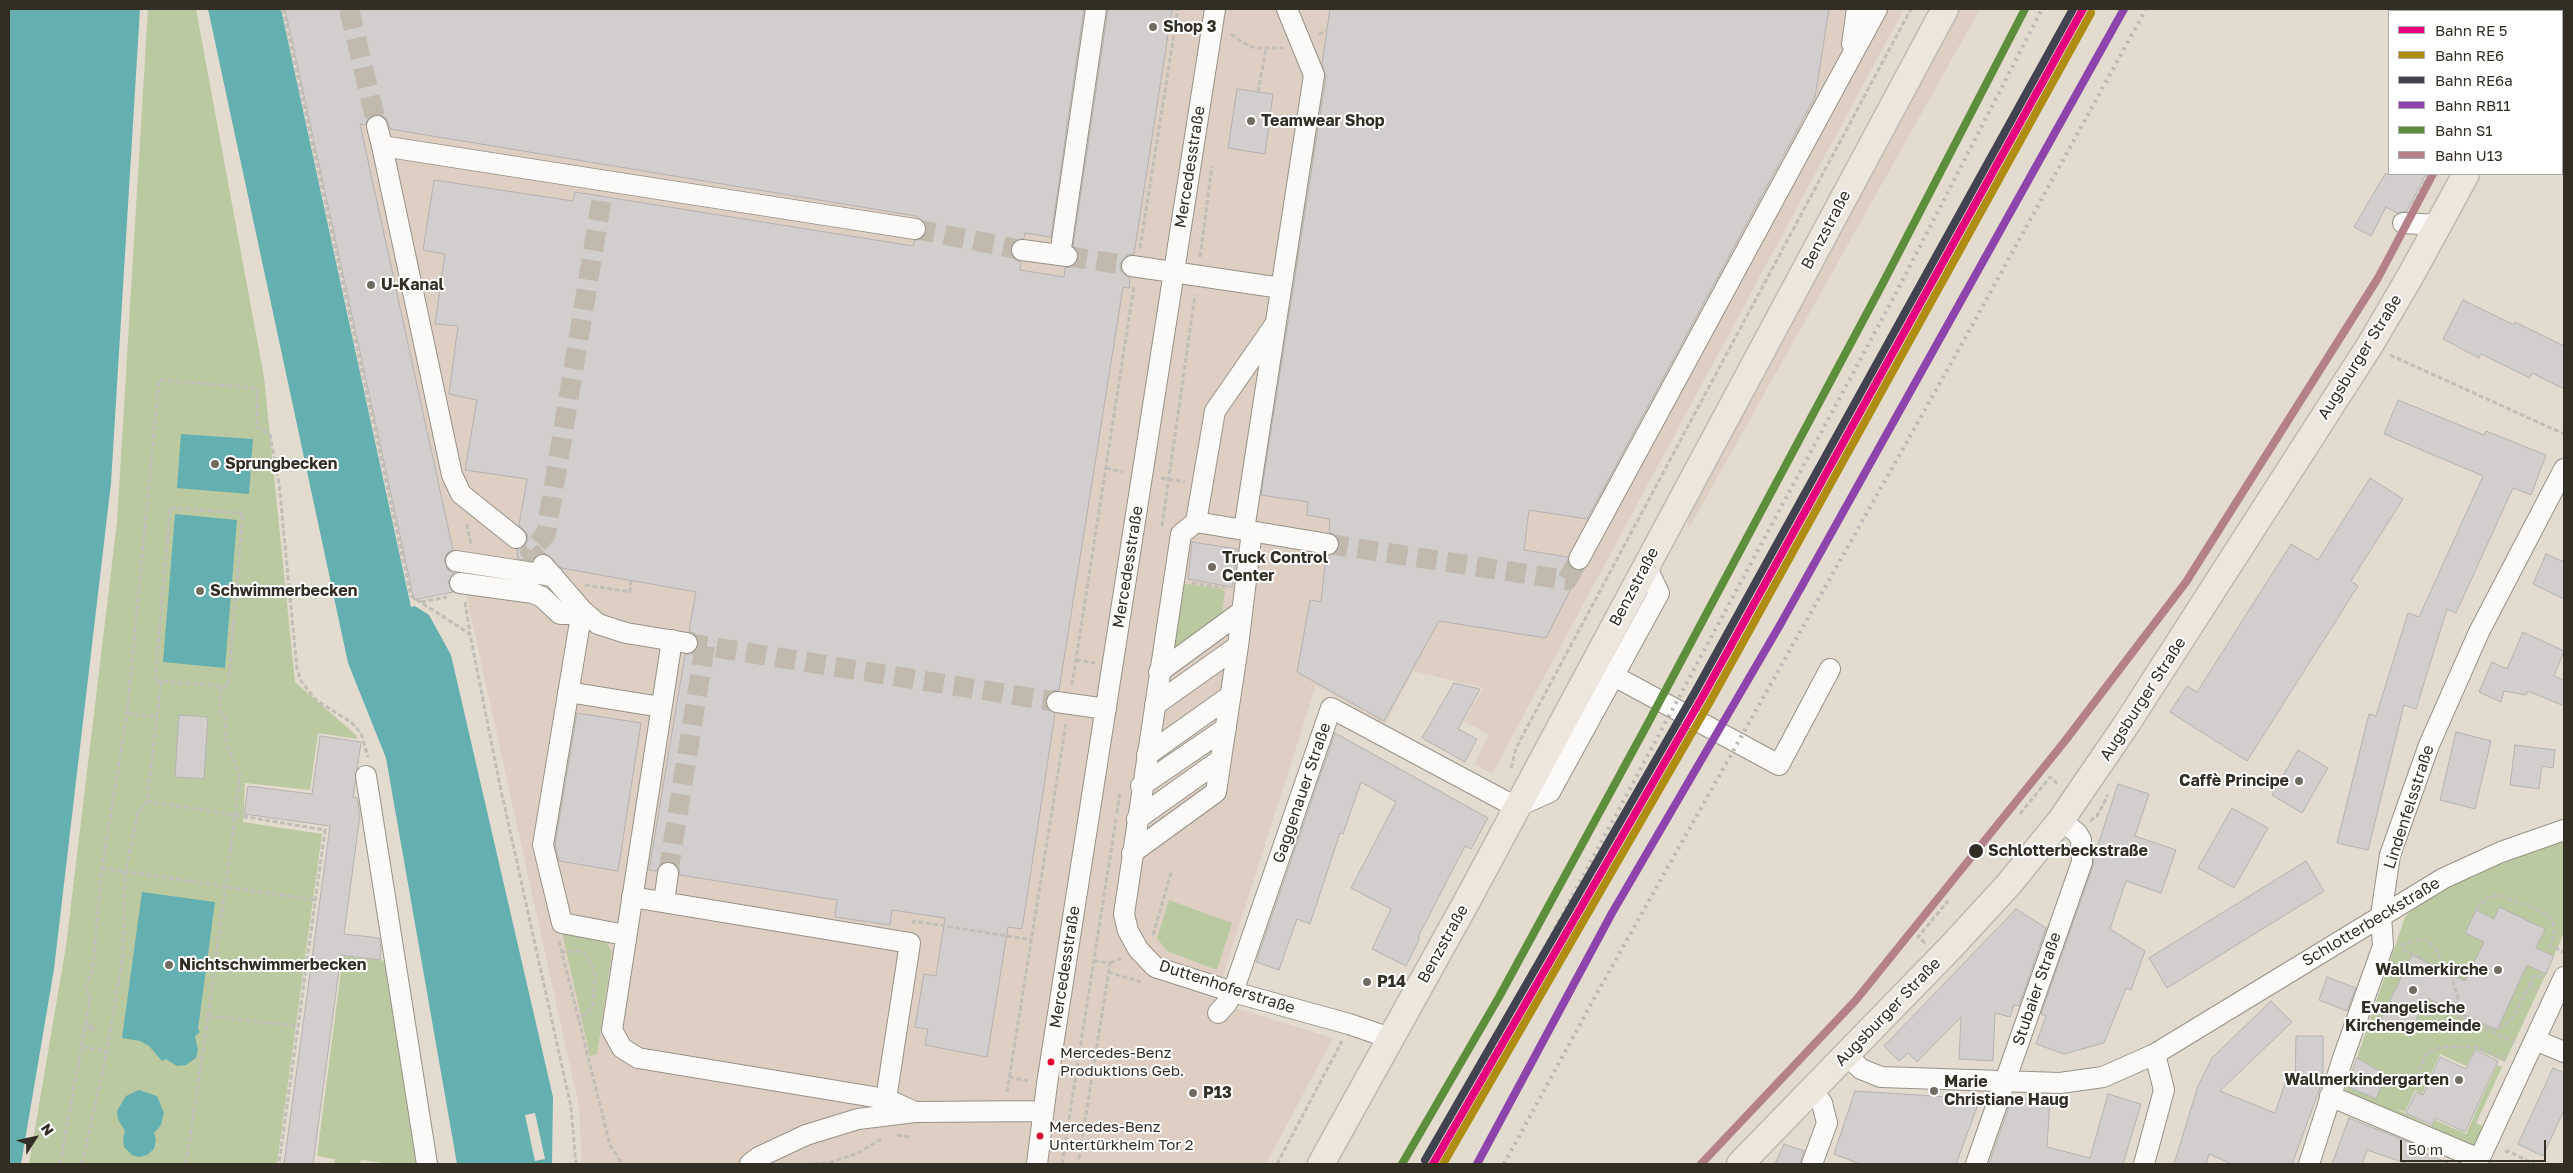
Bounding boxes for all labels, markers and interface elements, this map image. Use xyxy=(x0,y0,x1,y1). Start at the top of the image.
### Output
legend xyxy=(2388,10,2563,175)
place label: Shop 3 xyxy=(1163,17,1217,37)
marker: Shop 3 xyxy=(1147,21,1159,33)
text: Bahn RE 5 xyxy=(2435,21,2508,39)
text: Bahn RE6 xyxy=(2435,46,2504,64)
text: Bahn RE6a xyxy=(2435,71,2513,89)
text: Bahn RB11 xyxy=(2435,96,2511,114)
street label: Mercedesstraße xyxy=(1171,105,1209,229)
place label: Teamwear Shop xyxy=(1261,111,1385,131)
marker: Teamwear Shop xyxy=(1245,115,1257,127)
text: Bahn S1 xyxy=(2435,121,2493,139)
text: Bahn U13 xyxy=(2435,146,2503,164)
street label: Benzstraße xyxy=(1797,187,1855,273)
place label: U-Kanal xyxy=(381,275,444,295)
marker: U-Kanal xyxy=(365,279,377,291)
street label: Augsburger Straße xyxy=(2314,291,2406,423)
place label: Sprungbecken xyxy=(225,454,337,474)
marker: Sprungbecken xyxy=(209,458,221,470)
street label: Mercedesstraße xyxy=(1109,505,1147,629)
street label: Benzstraße xyxy=(1605,544,1663,630)
place label: Truck Control Center xyxy=(1222,548,1328,586)
marker: Truck Control Center xyxy=(1206,561,1218,573)
place label: Schwimmerbecken xyxy=(210,581,357,601)
marker: Schwimmerbecken xyxy=(194,585,206,597)
street label: Augsburger Straße xyxy=(2096,634,2190,764)
street label: Gaggenauer Straße xyxy=(1269,720,1335,866)
street label: Lindenfelsstraße xyxy=(2380,743,2438,871)
place label: Caffè Principe xyxy=(2179,771,2289,791)
marker: Caffè Principe xyxy=(2293,775,2305,787)
place label: Schlotterbeckstraße xyxy=(1988,841,2148,861)
marker: Schlotterbeckstraße xyxy=(1967,842,1985,860)
street label: Schlotterbeckstraße xyxy=(2299,873,2443,971)
street label: Benzstraße xyxy=(1414,901,1472,987)
street label: Mercedesstraße xyxy=(1046,905,1084,1029)
street label: Stubaier Straße xyxy=(2009,930,2065,1048)
street label: Augsburger Straße xyxy=(1831,954,1945,1070)
place label: Nichtschwimmerbecken xyxy=(179,955,366,975)
street label: Duttenhoferstraße xyxy=(1157,956,1297,1018)
marker: Nichtschwimmerbecken xyxy=(163,959,175,971)
place label: Wallmerkirche xyxy=(2375,960,2488,980)
marker: Wallmerkirche xyxy=(2492,964,2504,976)
place label: P14 xyxy=(1377,972,1406,992)
marker: P14 xyxy=(1361,976,1373,988)
marker: Evangelische Kirchengemeinde xyxy=(2407,984,2419,996)
place label: Evangelische Kirchengemeinde xyxy=(2345,998,2481,1036)
place label: Mercedes-Benz Produktions Geb. xyxy=(1060,1044,1184,1079)
marker: Mercedes-Benz Produktions Geb. xyxy=(1046,1057,1056,1067)
place label: Wallmerkindergarten xyxy=(2284,1070,2449,1090)
place label: Marie Christiane Haug xyxy=(1944,1072,2069,1110)
marker: Wallmerkindergarten xyxy=(2453,1074,2465,1086)
place label: P13 xyxy=(1203,1083,1232,1103)
marker: Marie Christiane Haug xyxy=(1928,1085,1940,1097)
marker: P13 xyxy=(1187,1087,1199,1099)
north arrow xyxy=(10,1113,60,1163)
place label: Mercedes-Benz Untertürkheim Tor 2 xyxy=(1049,1118,1193,1153)
text: N xyxy=(38,1120,58,1138)
scale bar xyxy=(2403,1130,2549,1162)
marker: Mercedes-Benz Untertürkheim Tor 2 xyxy=(1035,1131,1045,1141)
text: 50 m xyxy=(2408,1140,2443,1158)

